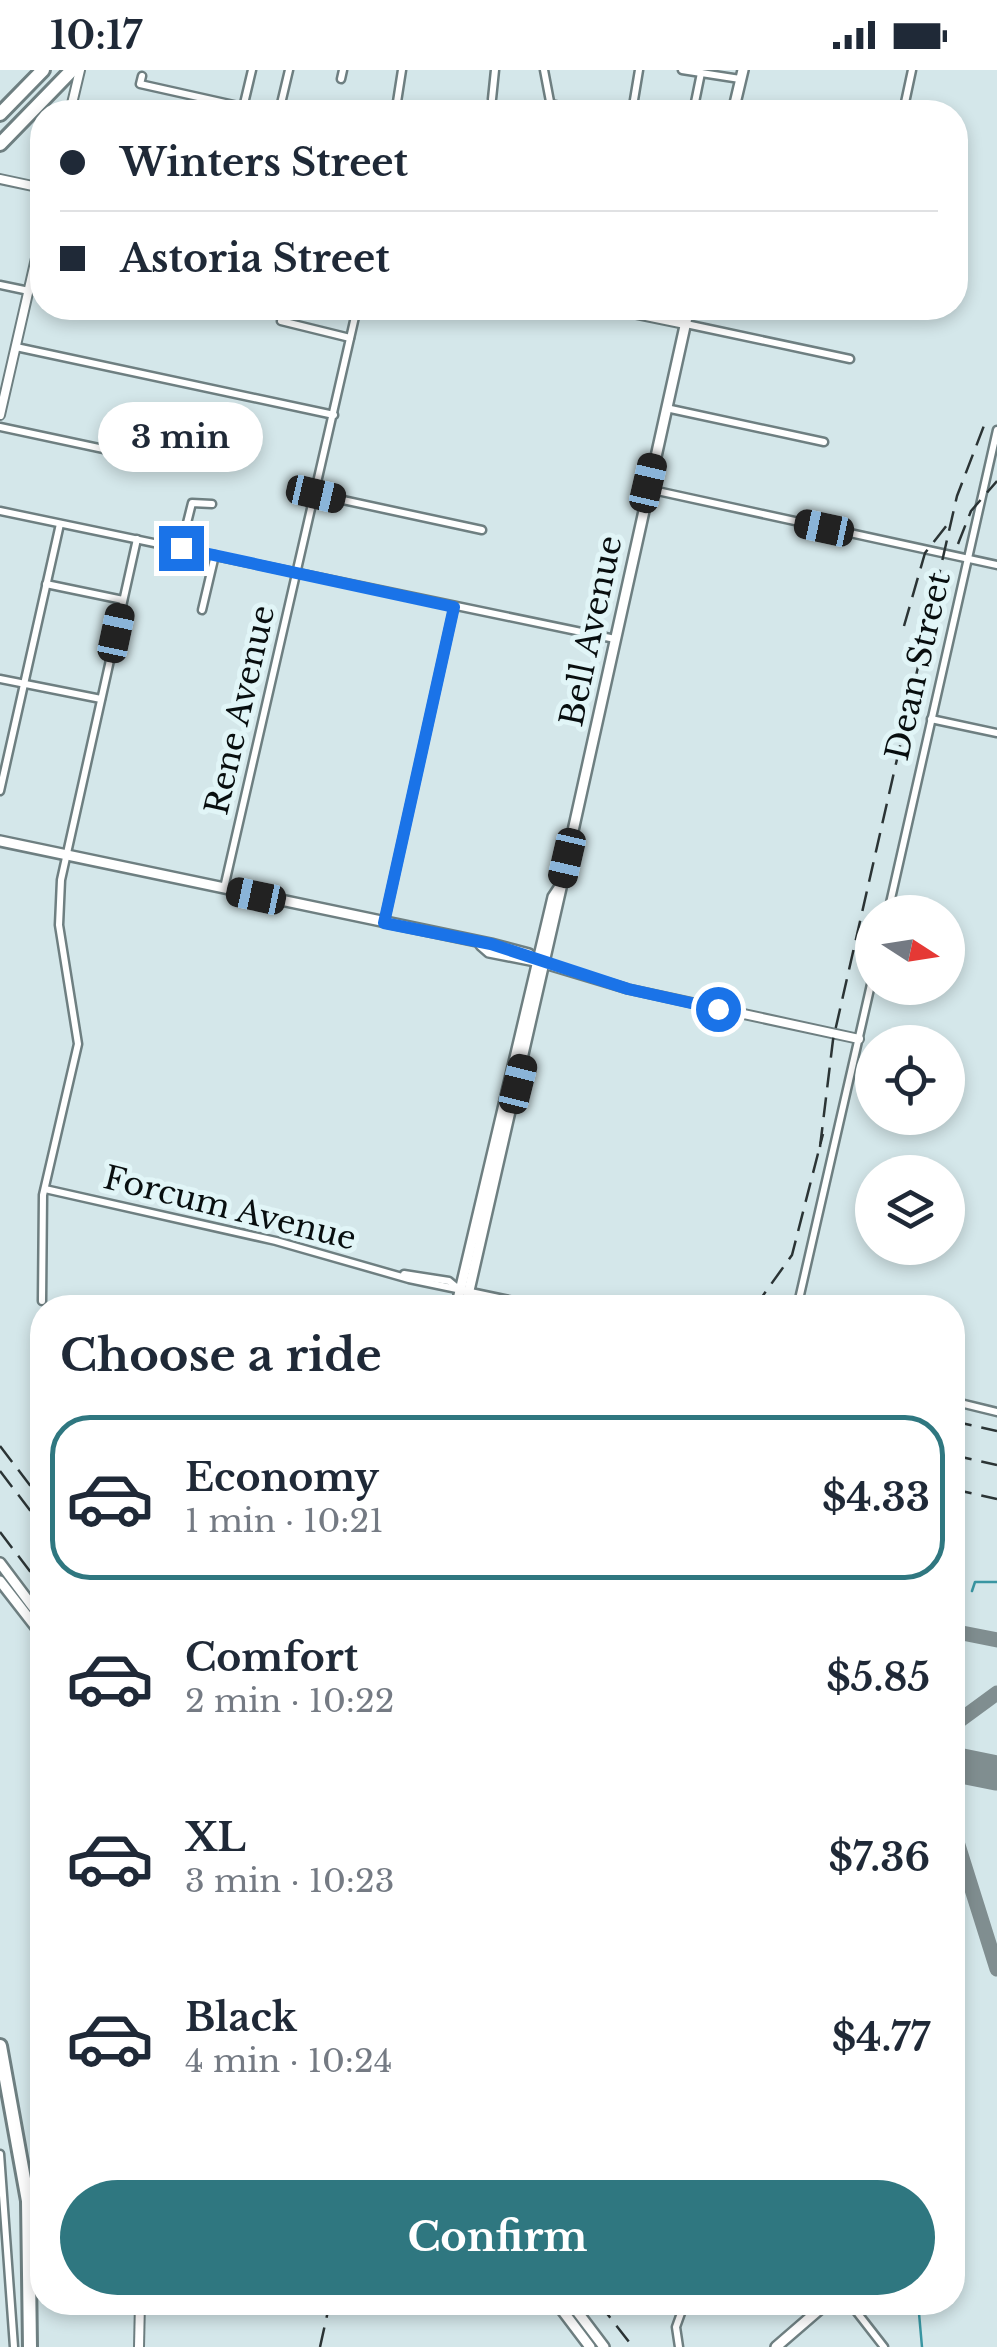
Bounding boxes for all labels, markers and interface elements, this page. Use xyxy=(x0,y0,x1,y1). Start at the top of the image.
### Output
text: 10:17 xyxy=(50,12,142,59)
text: Winters Street xyxy=(120,139,408,186)
text: Astoria Street xyxy=(120,235,390,282)
callout: 3 min xyxy=(99,403,264,473)
text: 3 min xyxy=(131,417,230,457)
car xyxy=(627,450,669,516)
car xyxy=(283,473,349,515)
car xyxy=(792,507,856,549)
route end xyxy=(159,526,204,571)
street label: Bell Avenue xyxy=(551,532,631,730)
street label: Dean Street xyxy=(877,568,959,764)
car xyxy=(95,601,137,665)
street label: Rene Avenue xyxy=(197,601,283,819)
car xyxy=(546,825,588,891)
car xyxy=(224,875,288,917)
north arrow xyxy=(855,895,965,1005)
map controls xyxy=(855,895,965,1265)
route start xyxy=(696,987,741,1032)
button: locate xyxy=(855,1025,965,1135)
car xyxy=(496,1051,540,1117)
button: layers xyxy=(855,1155,965,1265)
street label: Forcum Avenue xyxy=(100,1157,360,1259)
text: Choose a ride xyxy=(60,1327,382,1383)
icon: car xyxy=(65,1453,155,1543)
text: Economy xyxy=(185,1454,379,1501)
text: $4.33 xyxy=(822,1474,930,1521)
text: 1 min · 10:21 xyxy=(185,1501,383,1541)
icon: car xyxy=(65,1633,155,1723)
text: Comfort xyxy=(185,1634,358,1681)
text: $5.85 xyxy=(826,1654,930,1701)
text: 2 min · 10:22 xyxy=(185,1681,394,1721)
icon: car xyxy=(65,1813,155,1903)
text: XL xyxy=(185,1814,246,1861)
text: $7.36 xyxy=(828,1834,930,1881)
text: 3 min · 10:23 xyxy=(185,1861,394,1901)
icon: car xyxy=(65,1993,155,2083)
text: Black xyxy=(185,1994,297,2041)
text: $4.77 xyxy=(832,2014,930,2061)
text: 4 min · 10:24 xyxy=(185,2041,392,2081)
button: Confirm xyxy=(60,2180,935,2295)

